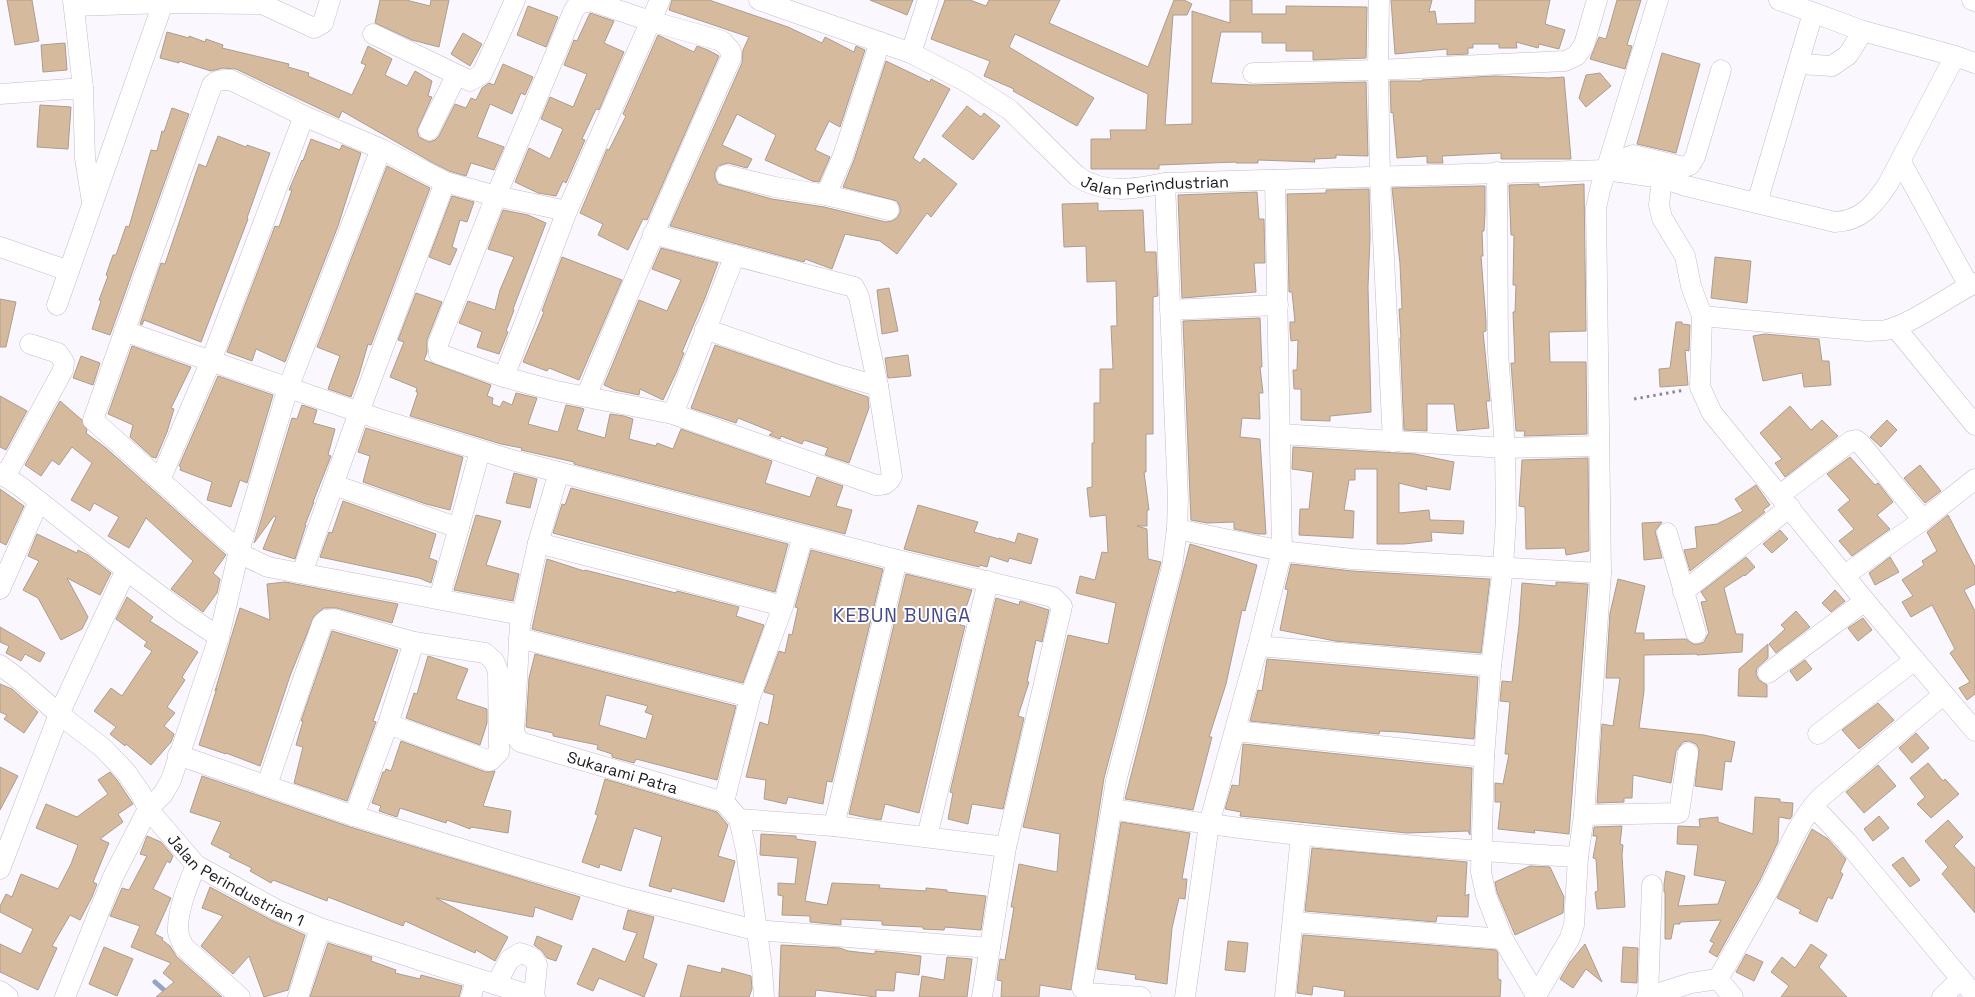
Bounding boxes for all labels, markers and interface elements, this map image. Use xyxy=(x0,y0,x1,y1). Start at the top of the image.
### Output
street label: Jalan Perindustrian xyxy=(1077,171,1229,200)
district label: KEBUN BUNGA xyxy=(833,603,971,628)
street label: Sukarami Patra xyxy=(565,746,680,799)
street label: Jalan Perindustrian 1 xyxy=(163,829,307,931)

